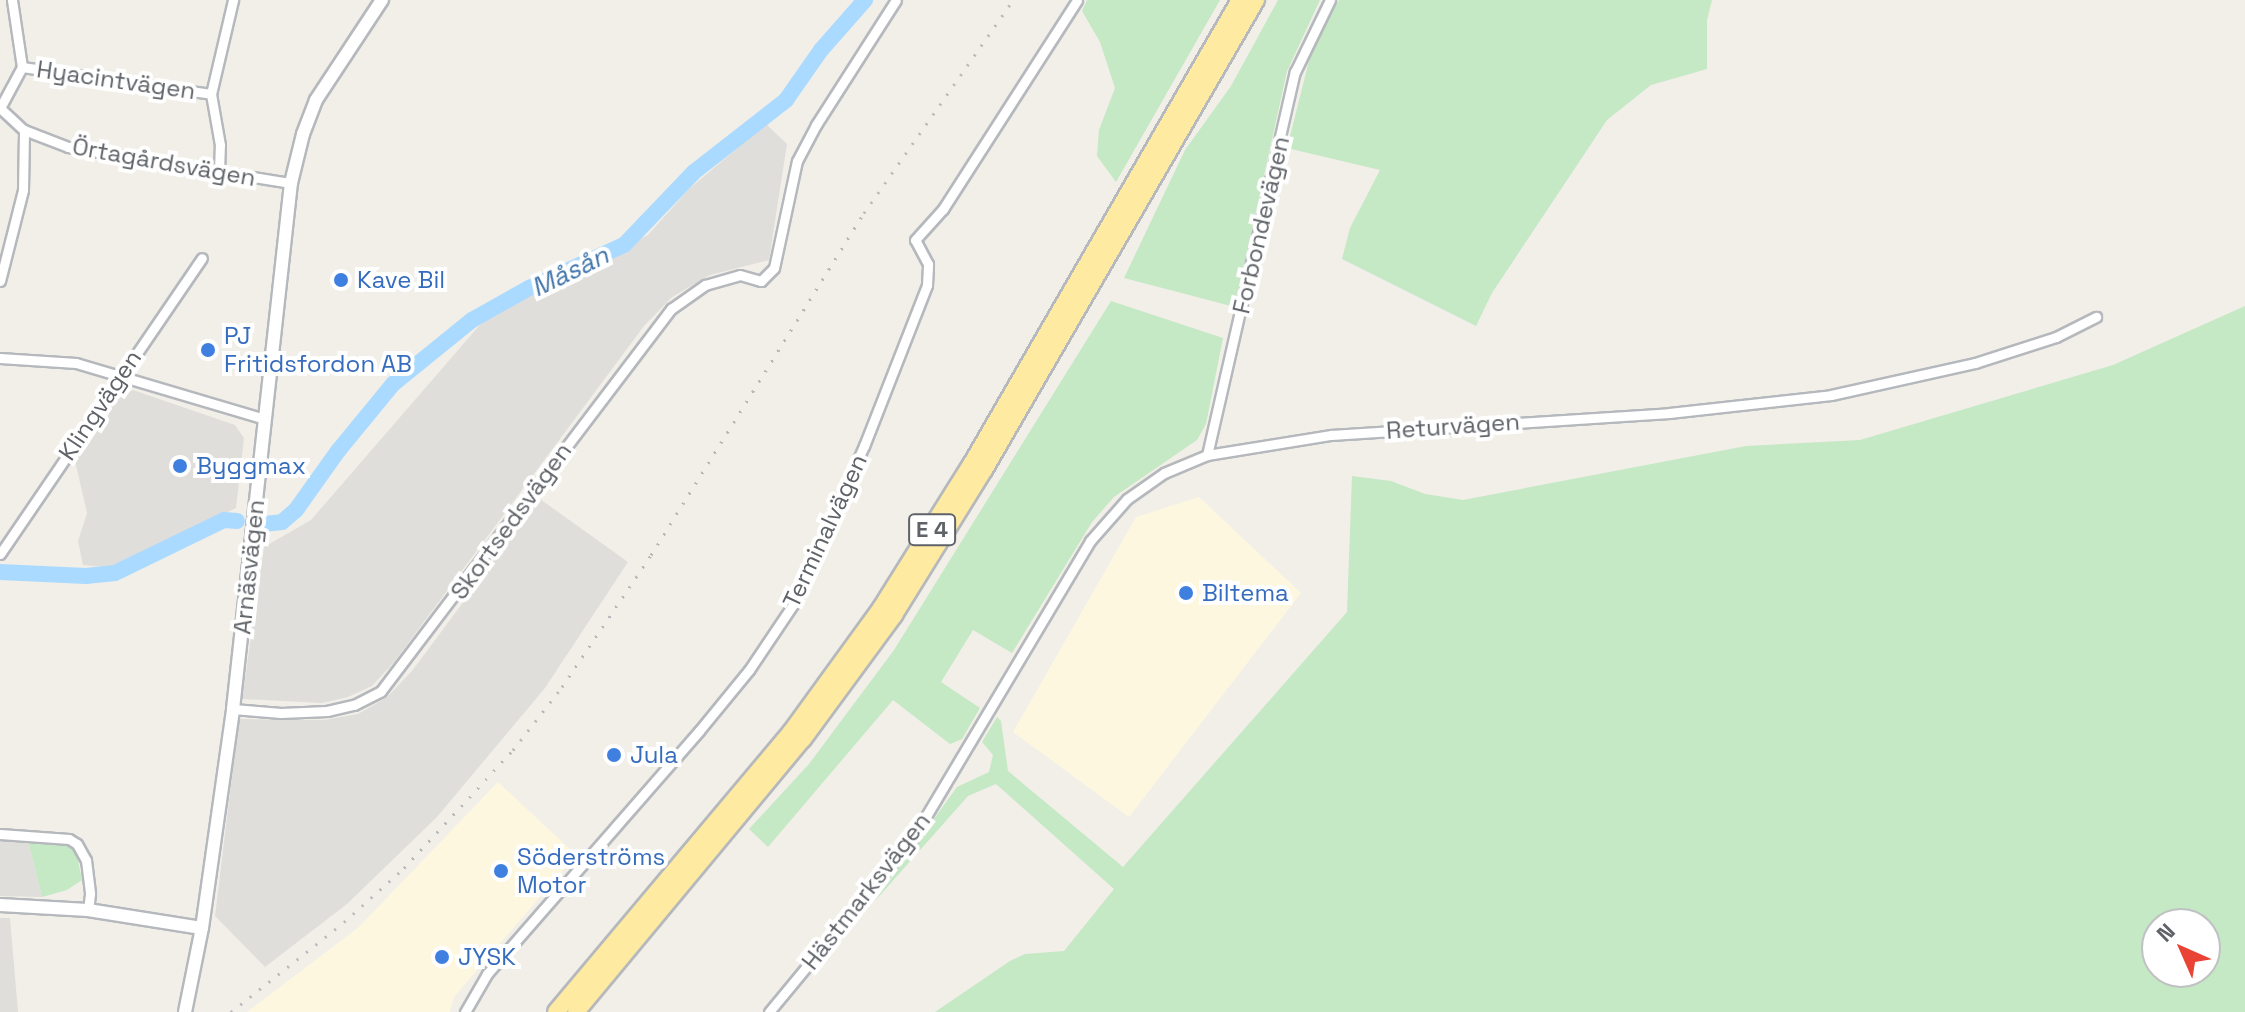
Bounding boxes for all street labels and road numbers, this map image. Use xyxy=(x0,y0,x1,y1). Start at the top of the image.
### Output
street label: Hyacintvägen xyxy=(35,55,197,105)
street label: Örtagårdsvägen xyxy=(70,132,258,192)
street label: Forbondevägen xyxy=(1227,133,1295,317)
street label: Klingvägen xyxy=(53,344,147,466)
street label: Returvägen xyxy=(1385,407,1521,445)
street label: Skortsedsvägen xyxy=(444,437,578,605)
street label: Terminalvägen xyxy=(777,450,873,612)
street label: Arnäsvägen xyxy=(228,498,270,636)
road number: E 4 xyxy=(908,512,956,548)
street label: Hästmarksvägen xyxy=(796,807,936,975)

